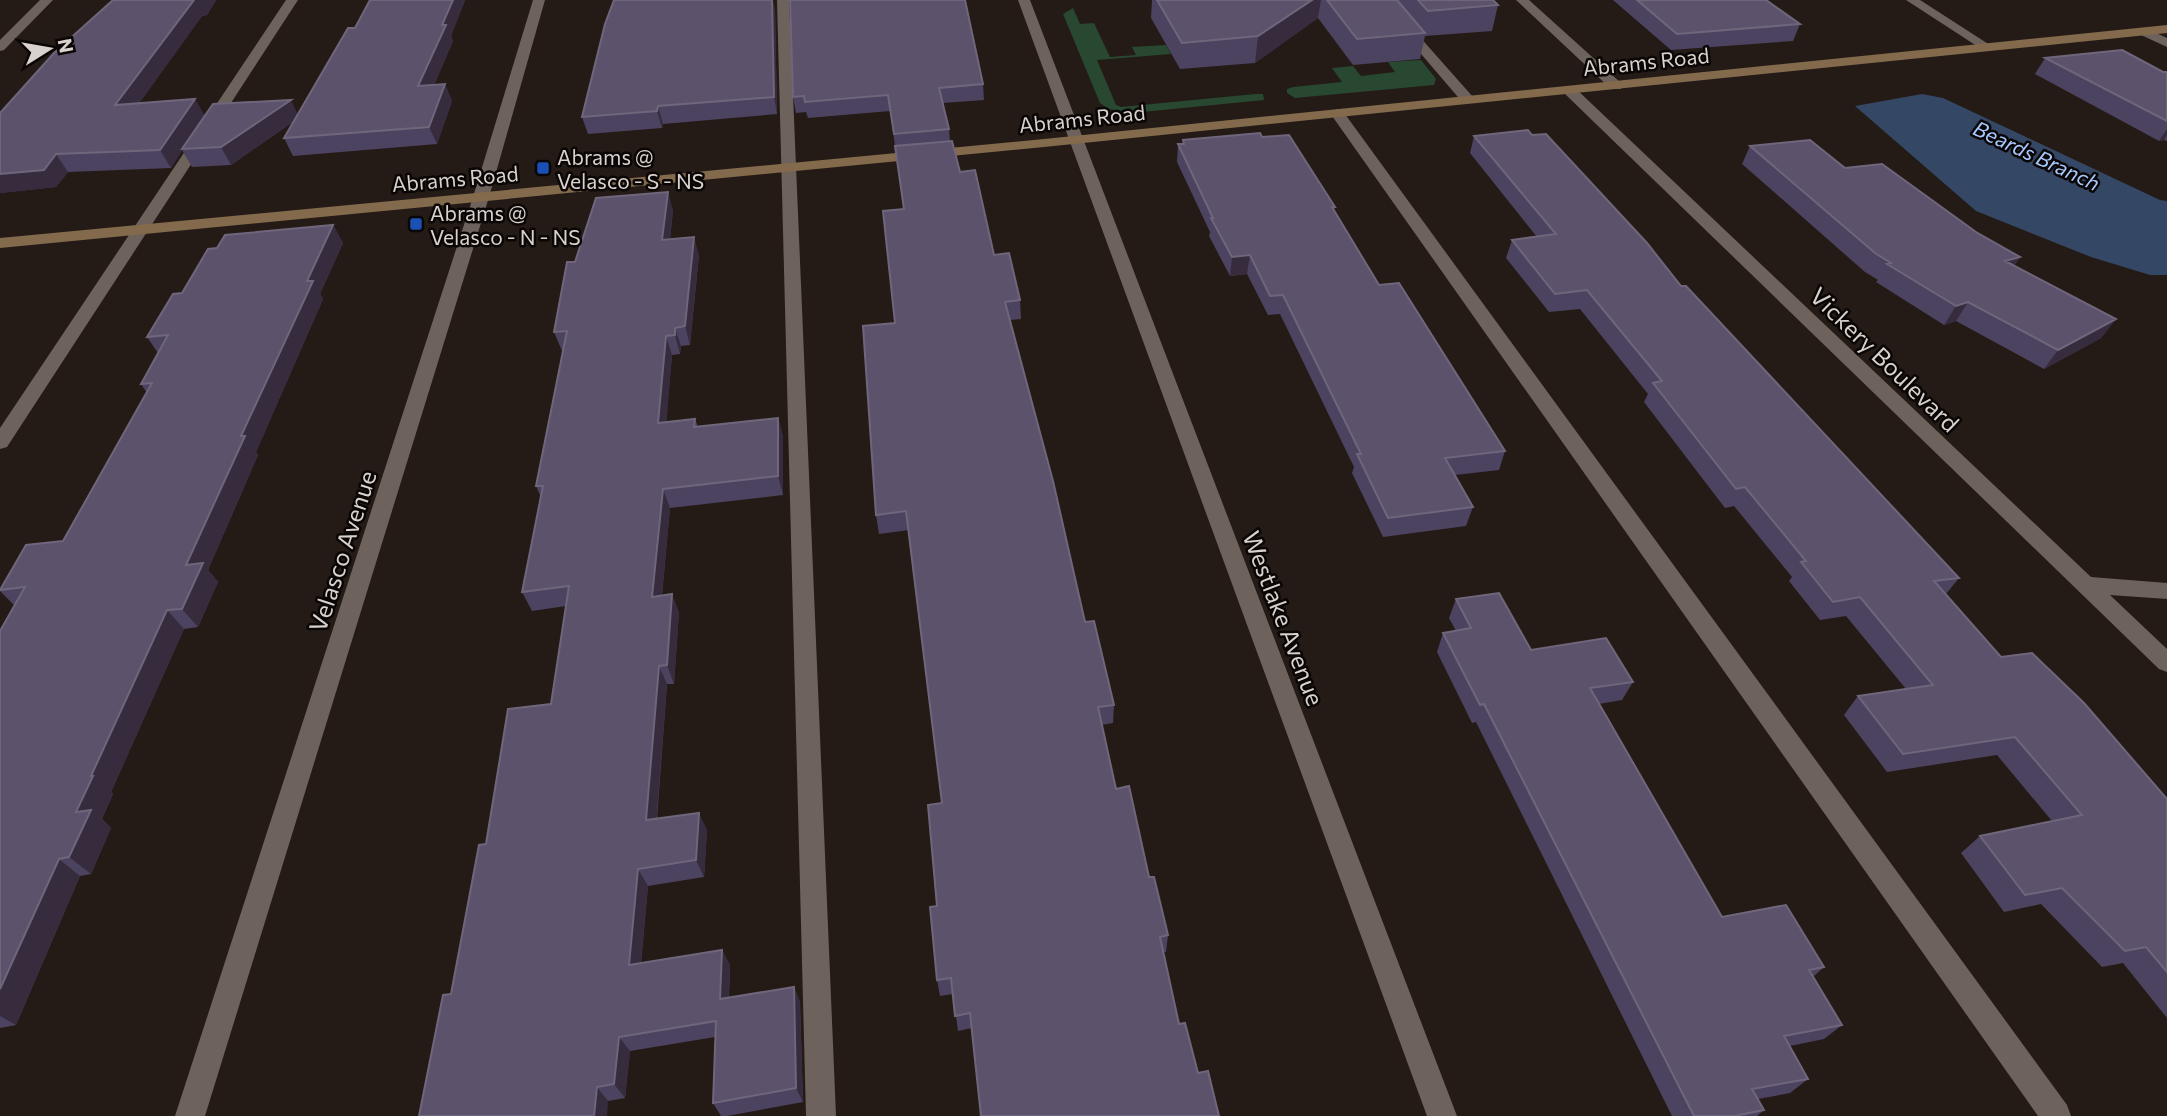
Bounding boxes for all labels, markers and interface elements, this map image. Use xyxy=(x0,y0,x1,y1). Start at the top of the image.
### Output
north arrow xyxy=(14,14,84,84)
text: N xyxy=(54,36,79,55)
street label: Abrams Road xyxy=(1582,42,1710,80)
street label: Abrams Road xyxy=(1018,99,1146,137)
water label: Beards Branch xyxy=(1970,115,2104,195)
place label: Abrams @ Velasco - S - NS xyxy=(557,144,704,193)
street label: Abrams Road xyxy=(391,160,519,196)
marker: Abrams @ Velasco - S - NS xyxy=(535,160,551,176)
place label: Abrams @ Velasco - N - NS xyxy=(430,200,581,249)
marker: Abrams @ Velasco - N - NS xyxy=(408,216,424,232)
street label: Vickery Boulevard xyxy=(1805,281,1965,437)
street label: Velasco Avenue xyxy=(302,467,382,635)
street label: Westlake Avenue xyxy=(1237,527,1331,709)

